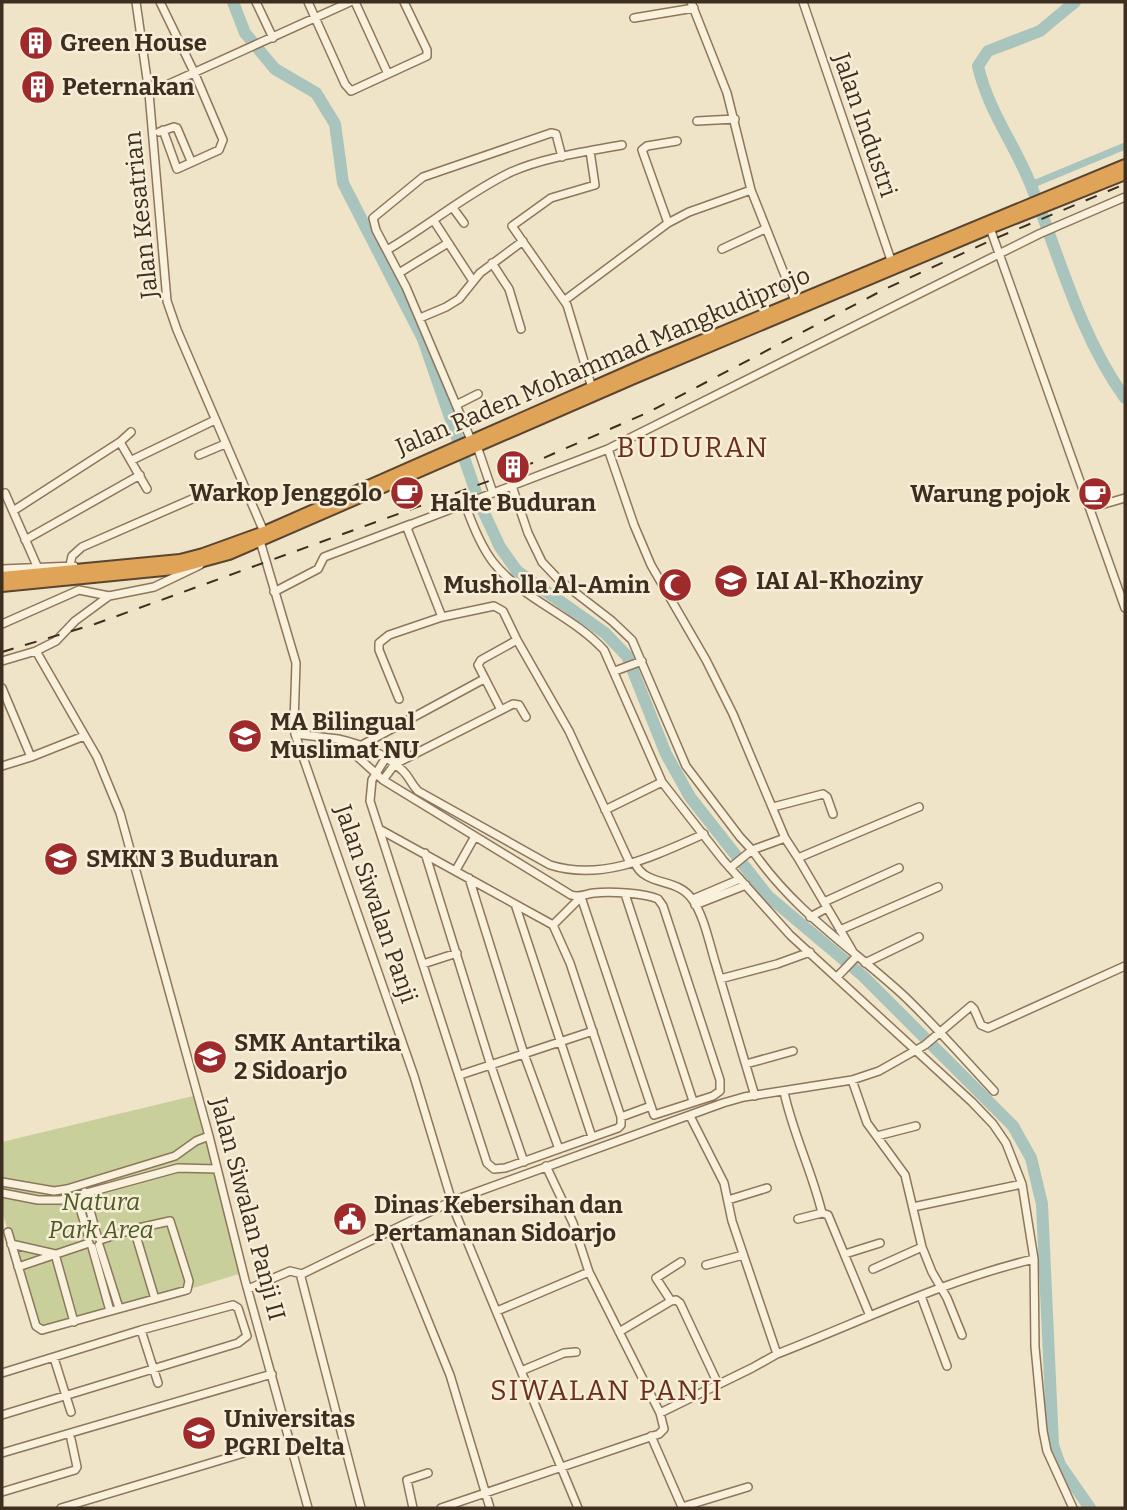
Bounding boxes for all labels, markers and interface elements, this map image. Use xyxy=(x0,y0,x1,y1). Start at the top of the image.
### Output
building icon: Green House xyxy=(17,24,55,62)
place label: Green House xyxy=(60,29,207,57)
street label: Jalan Industri xyxy=(827,48,903,201)
building icon: Peternakan xyxy=(19,68,57,106)
place label: Peternakan xyxy=(62,73,195,101)
street label: Jalan Kesatrian xyxy=(118,130,164,301)
street label: Jalan Raden Mohammad Mangkudiprojo xyxy=(391,261,814,462)
district label: BUDURAN xyxy=(617,431,769,464)
building icon: Halte Buduran xyxy=(494,448,532,486)
cafe icon: Warkop Jenggolo xyxy=(388,474,426,512)
cafe icon: Warung pojok xyxy=(1076,475,1114,513)
place label: Warkop Jenggolo xyxy=(189,479,382,507)
place label: Warung pojok xyxy=(910,480,1071,508)
place label: Halte Buduran xyxy=(430,489,596,517)
school or university icon: IAI Al-Khoziny xyxy=(712,562,750,600)
mosque icon: Musholla Al-Amin xyxy=(656,566,694,604)
place label: IAI Al-Khoziny xyxy=(756,567,924,595)
place label: Musholla Al-Amin xyxy=(443,571,651,599)
place label: MA Bilingual Muslimat NU xyxy=(270,708,420,764)
school or university icon: MA Bilingual Muslimat NU xyxy=(226,717,264,755)
street label: Jalan Siwalan Panji xyxy=(329,800,423,1007)
school or university icon: SMKN 3 Buduran xyxy=(42,840,80,878)
place label: SMKN 3 Buduran xyxy=(86,845,279,873)
place label: SMK Antartika 2 Sidoarjo xyxy=(234,1029,402,1085)
school or university icon: SMK Antartika 2 Sidoarjo xyxy=(191,1038,229,1076)
street label: Jalan Siwalan Panji II xyxy=(205,1094,291,1323)
park label: Natura Park Area xyxy=(48,1188,154,1244)
place label: Dinas Kebersihan dan Pertamanan Sidoarjo xyxy=(374,1191,623,1247)
public building icon: Dinas Kebersihan dan Pertamanan Sidoarjo xyxy=(331,1200,369,1238)
district label: SIWALAN PANJI xyxy=(490,1374,724,1407)
place label: Universitas PGRI Delta xyxy=(224,1405,356,1461)
school or university icon: Universitas PGRI Delta xyxy=(180,1414,218,1452)

